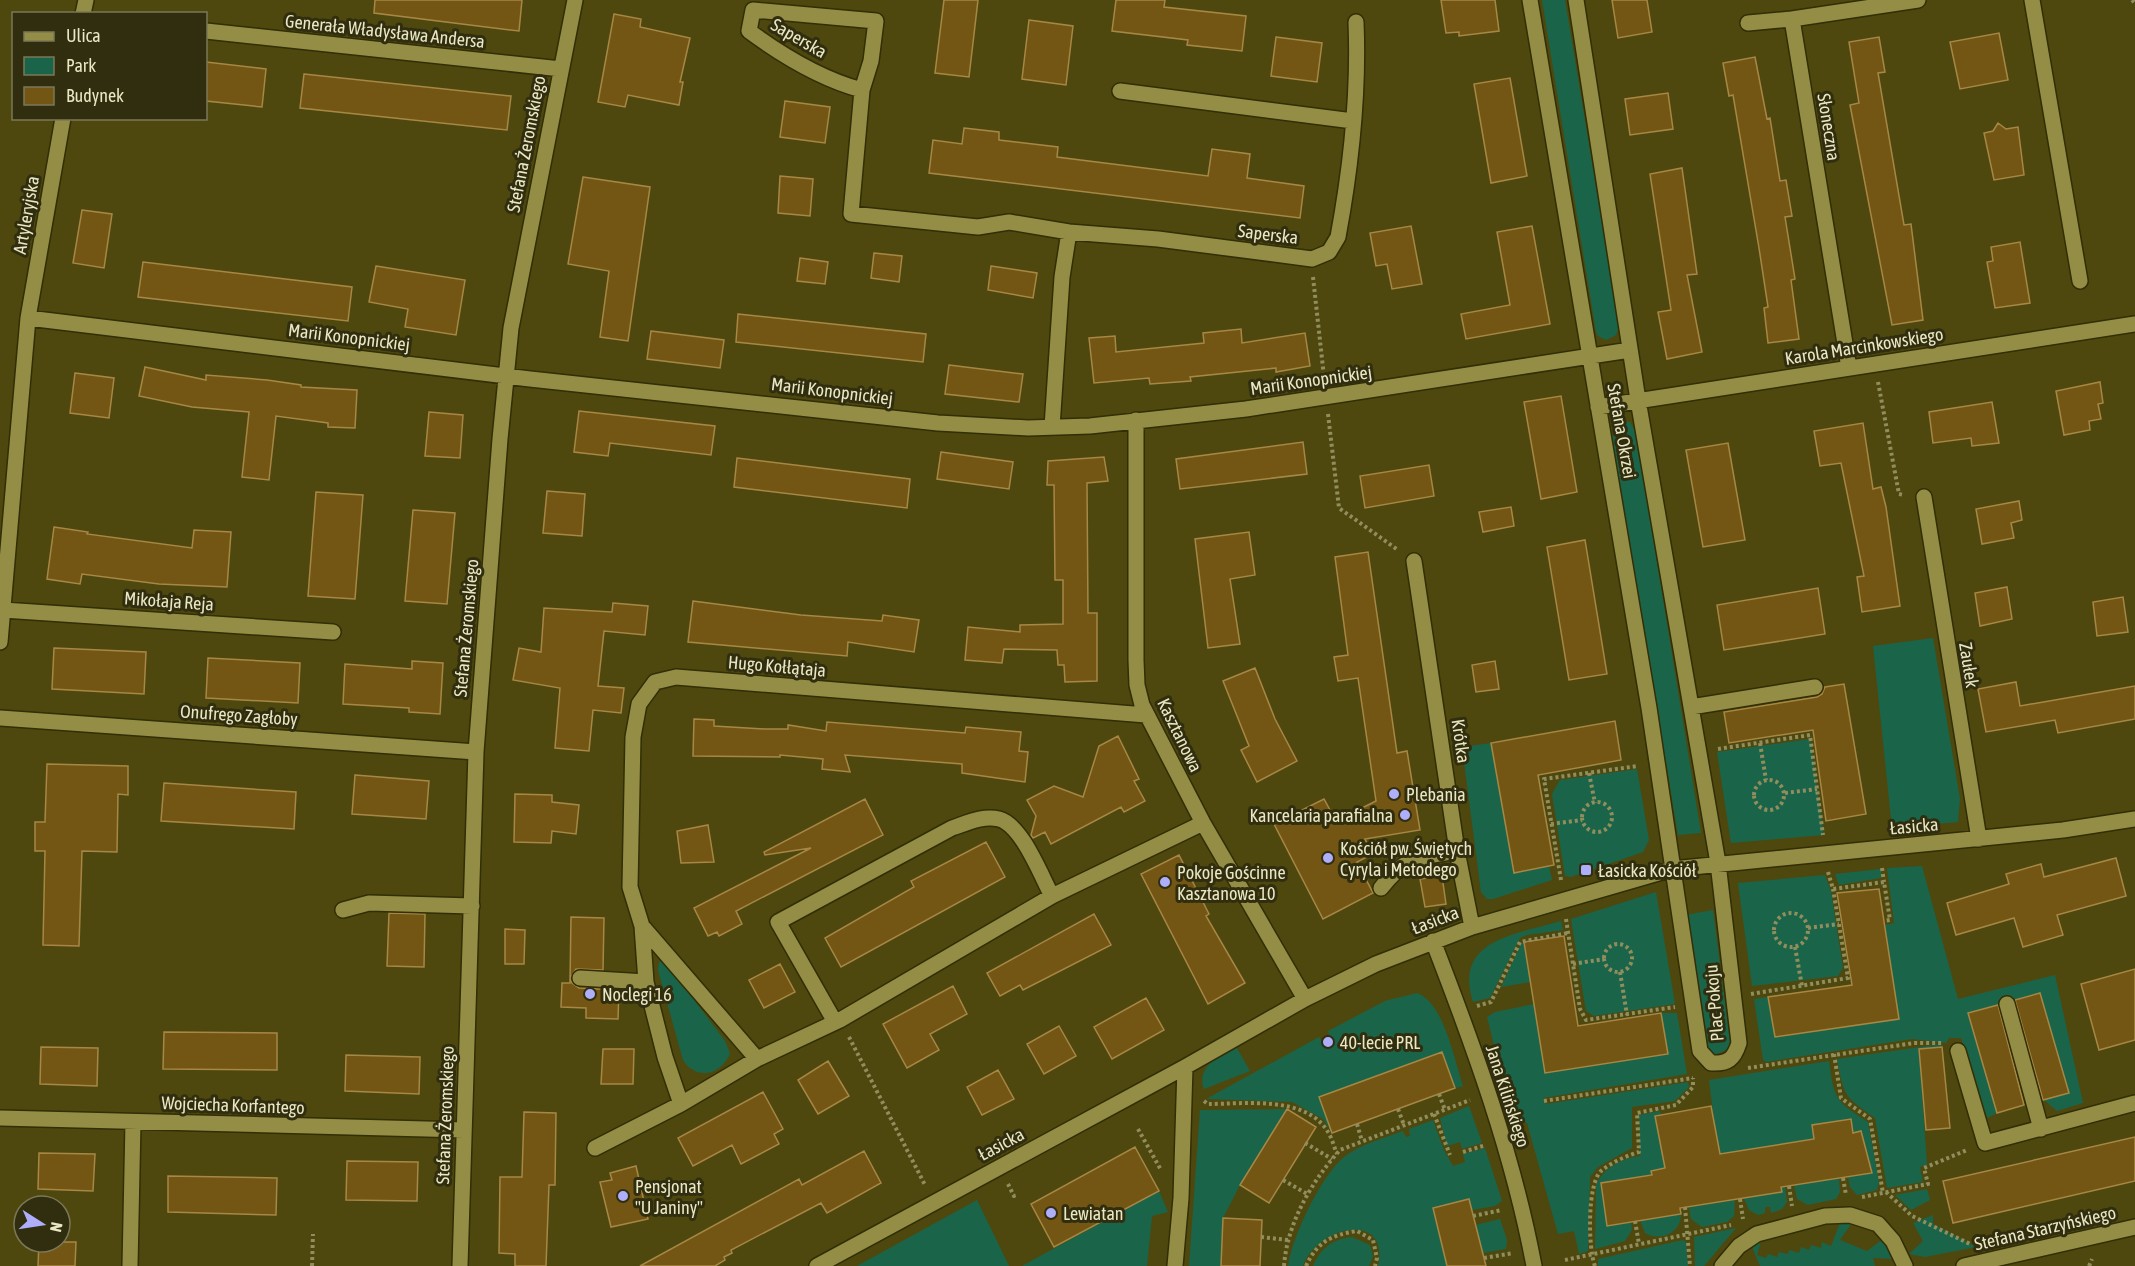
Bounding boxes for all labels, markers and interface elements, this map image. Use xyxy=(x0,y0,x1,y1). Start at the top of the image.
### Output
street label: Generała Władysława Andersa xyxy=(284,10,486,52)
legend xyxy=(12,12,207,120)
street label: Saperska xyxy=(768,14,830,62)
text: Ulica xyxy=(66,25,101,46)
text: Park xyxy=(66,55,96,76)
street label: Stefana Żeromskiego xyxy=(502,74,550,214)
text: Budynek xyxy=(66,85,124,106)
street label: Słoneczna xyxy=(1813,92,1845,162)
street label: Artyleryjska xyxy=(9,174,43,256)
street label: Saperska xyxy=(1237,220,1299,248)
street label: Marii Konopnickiej xyxy=(287,319,411,355)
street label: Karola Marcinkowskiego xyxy=(1783,323,1945,369)
street label: Marii Konopnickiej xyxy=(1249,361,1373,399)
street label: Marii Konopnickiej xyxy=(770,373,894,409)
street label: Stefana Okrzei xyxy=(1603,382,1641,480)
street label: Stefana Żeromskiego xyxy=(450,558,482,698)
street label: Mikołaja Reja xyxy=(123,587,215,615)
street label: Zaułek xyxy=(1955,641,1983,689)
street label: Hugo Kołłątaja xyxy=(727,651,827,681)
street label: Kasztanowa xyxy=(1153,695,1207,775)
street label: Onufrego Zagłoby xyxy=(180,700,298,730)
street label: Krótka xyxy=(1448,718,1474,764)
place label: Plebania xyxy=(1406,784,1466,805)
marker: Plebania xyxy=(1387,787,1401,801)
place label: Kancelaria parafialna xyxy=(1250,805,1393,826)
marker: Kancelaria parafialna xyxy=(1398,808,1412,822)
street label: Łasicka xyxy=(1889,813,1939,839)
place label: Kościół pw. Świętych Cyryla i Metodego xyxy=(1340,838,1472,880)
marker: Kościół pw. Świętych Cyryla i Metodego xyxy=(1321,851,1335,865)
place label: Łasicka Kościół xyxy=(1598,860,1697,881)
place label: Pokoje Gościnne Kasztanowa 10 xyxy=(1177,862,1286,904)
marker: Łasicka Kościół xyxy=(1579,863,1593,877)
marker: Pokoje Gościnne Kasztanowa 10 xyxy=(1158,875,1172,889)
street label: Łasicka xyxy=(1408,901,1462,939)
street label: Plac Pokoju xyxy=(1700,964,1728,1042)
place label: Noclegi 16 xyxy=(602,984,672,1005)
marker: Noclegi 16 xyxy=(583,987,597,1001)
place label: 40-lecie PRL xyxy=(1340,1032,1420,1053)
marker: 40-lecie PRL xyxy=(1321,1035,1335,1049)
street label: Jana Kilińskiego xyxy=(1482,1042,1534,1150)
street label: Stefana Żeromskiego xyxy=(432,1045,458,1185)
street label: Wojciecha Korfantego xyxy=(161,1092,305,1118)
street label: Łasicka xyxy=(975,1123,1027,1165)
place label: Pensjonat "U Janiny" xyxy=(635,1176,703,1218)
marker: Pensjonat "U Janiny" xyxy=(616,1189,630,1203)
north arrow xyxy=(12,1194,72,1254)
street label: Stefana Starzyńskiego xyxy=(1972,1202,2118,1254)
place label: Lewiatan xyxy=(1063,1203,1124,1224)
marker: Lewiatan xyxy=(1044,1206,1058,1220)
text: N xyxy=(47,1221,66,1234)

